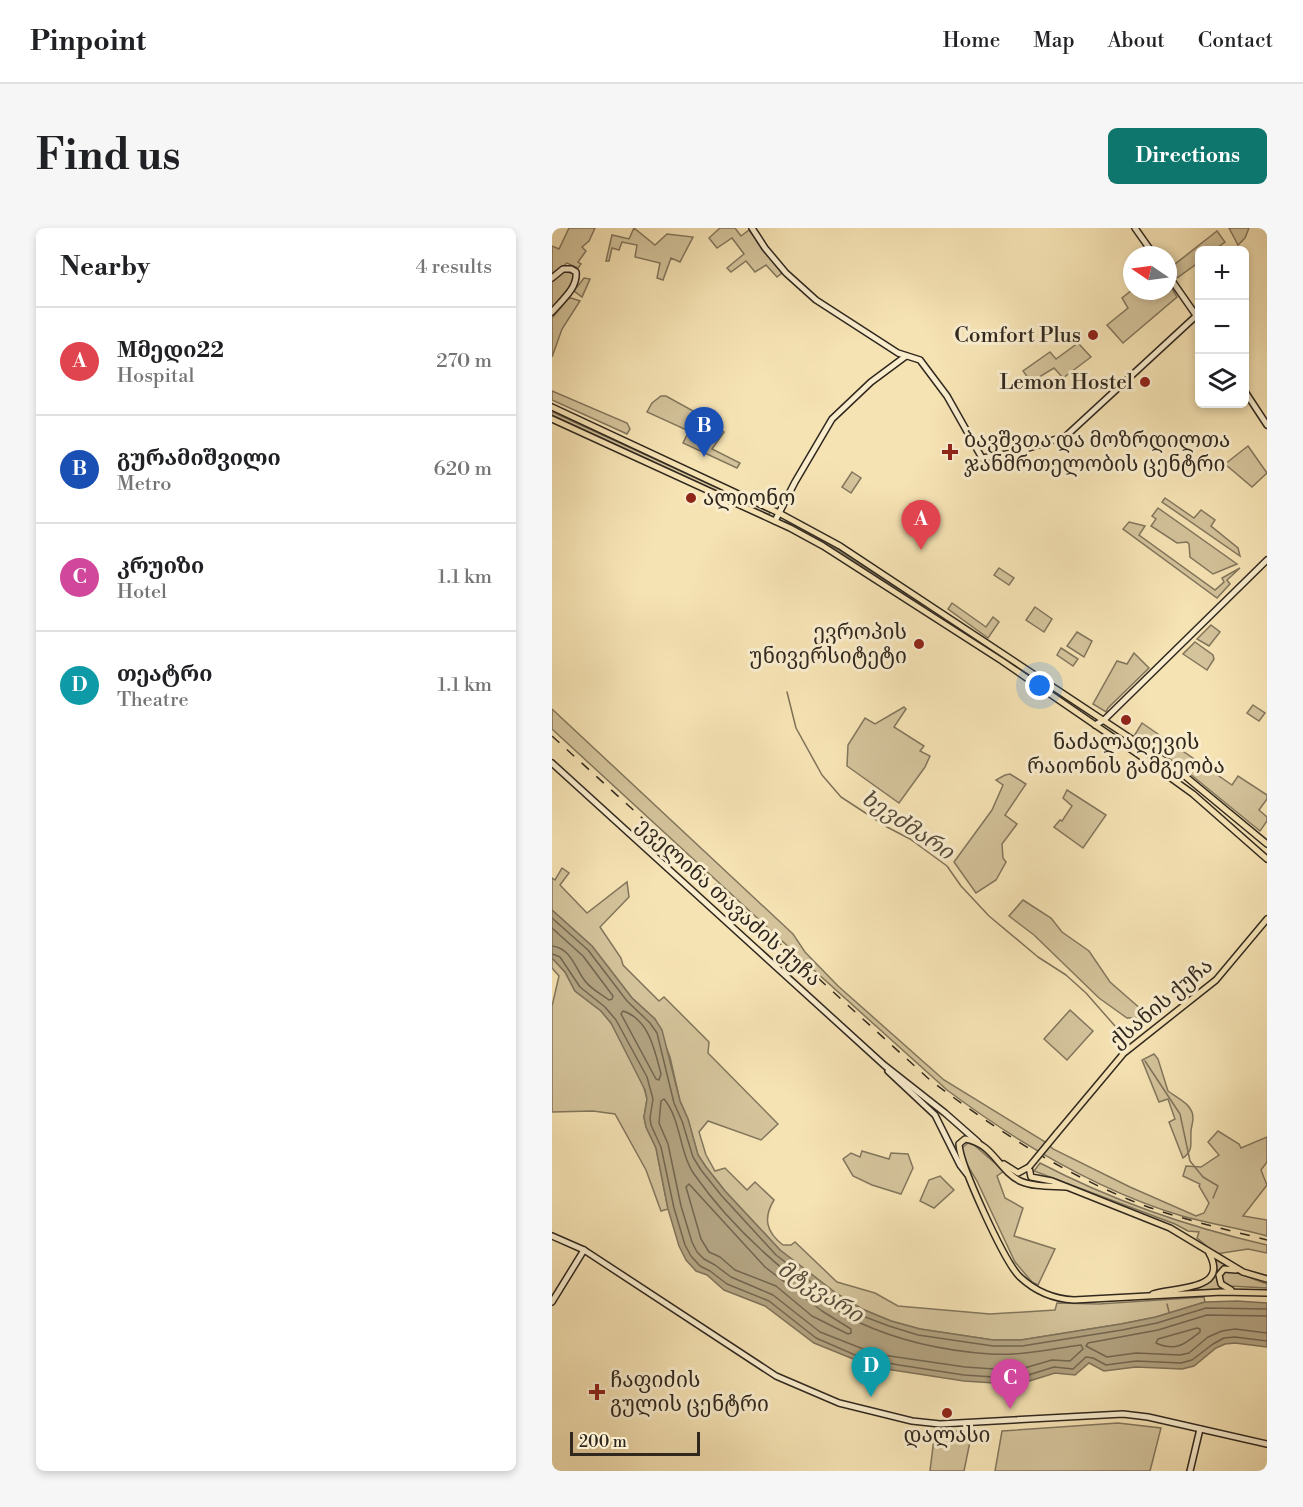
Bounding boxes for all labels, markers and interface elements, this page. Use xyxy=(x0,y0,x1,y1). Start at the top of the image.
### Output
text: Pinpoint xyxy=(30,24,146,59)
text: Home xyxy=(943,28,1000,54)
text: Map xyxy=(1033,28,1075,54)
text: About xyxy=(1108,28,1165,54)
text: Contact xyxy=(1198,28,1273,54)
button: Directions xyxy=(1108,128,1267,184)
text: Find us xyxy=(36,130,180,183)
north arrow xyxy=(1123,246,1177,300)
map controls xyxy=(1195,246,1249,408)
button: + xyxy=(1195,246,1249,300)
text: Nearby xyxy=(60,251,150,283)
text: 4 results xyxy=(415,255,492,280)
button: − xyxy=(1195,300,1249,354)
place label: Comfort Plus xyxy=(954,323,1081,349)
marker: Comfort Plus xyxy=(1086,328,1100,342)
text: Mმედი22 xyxy=(117,337,224,364)
text: A xyxy=(72,349,87,374)
text: 270 m xyxy=(436,349,492,374)
button: layers xyxy=(1195,354,1249,408)
text: Hospital xyxy=(117,364,194,389)
place label: Lemon Hostel xyxy=(999,370,1133,396)
marker: Lemon Hostel xyxy=(1138,375,1152,389)
pin: B xyxy=(684,408,724,457)
place label: ბავშვთა და მოზრდილთა ჯანმრთელობის ცენტრი xyxy=(964,428,1230,478)
marker: ბავშვთა და მოზრდილთა ჯანმრთელობის ცენტრი xyxy=(941,443,959,461)
text: გურამიშვილი xyxy=(117,445,281,472)
text: B xyxy=(72,457,87,482)
text: 620 m xyxy=(434,457,492,482)
text: Metro xyxy=(117,472,172,497)
place label: ალიონო xyxy=(703,486,795,512)
marker: ალიონო xyxy=(684,491,698,505)
pin: A xyxy=(902,500,940,550)
text: კრუიზი xyxy=(117,553,204,580)
text: C xyxy=(72,565,87,590)
text: 1.1 km xyxy=(438,565,492,590)
text: Hotel xyxy=(117,580,167,605)
place label: ევროპის უნივერსიტეტი xyxy=(750,620,907,670)
marker: ევროპის უნივერსიტეტი xyxy=(912,637,926,651)
text: თეატრი xyxy=(117,661,212,688)
your location xyxy=(1025,671,1054,700)
text: D xyxy=(72,673,87,698)
text: 1.1 km xyxy=(438,673,492,698)
text: Theatre xyxy=(117,688,189,713)
marker: ნაძალადევის რაიონის გამგეობა xyxy=(1119,713,1133,727)
place label: ნაძალადევის რაიონის გამგეობა xyxy=(1027,730,1225,780)
water label: ხევძმარი xyxy=(856,784,960,867)
street label: ეველინა თავაძის ქუჩა xyxy=(631,813,826,993)
street label: ქსანის ქუჩა xyxy=(1105,953,1218,1054)
water label: მტკვარი xyxy=(773,1256,869,1330)
pin: D xyxy=(852,1348,890,1397)
pin: C xyxy=(990,1360,1030,1409)
place label: ჩაფიძის გულის ცენტრი xyxy=(610,1368,769,1418)
marker: ჩაფიძის გულის ცენტრი xyxy=(588,1383,606,1401)
marker: დალასი xyxy=(940,1406,954,1420)
place label: დალასი xyxy=(903,1423,991,1449)
scale bar xyxy=(570,1429,700,1456)
text: 200 m xyxy=(579,1432,627,1452)

